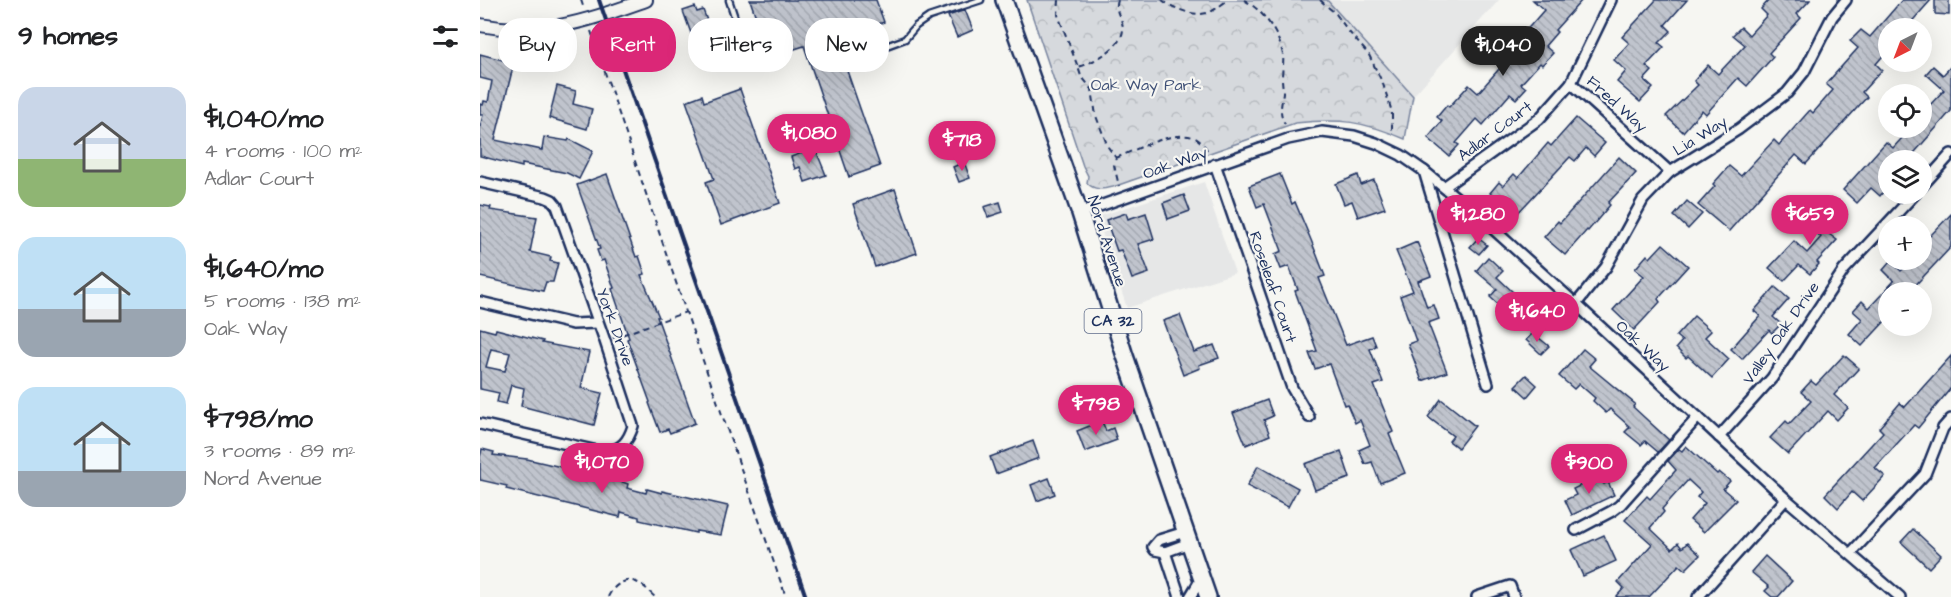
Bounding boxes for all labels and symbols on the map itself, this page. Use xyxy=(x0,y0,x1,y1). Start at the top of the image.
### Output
north arrow xyxy=(1878,18,1932,72)
pin: $1,040 xyxy=(1454,26,1552,77)
street label: Fred Way xyxy=(1581,71,1652,138)
park label: Oak Way Park xyxy=(1091,74,1201,97)
street label: Adlar Court xyxy=(1453,95,1537,166)
street label: Lia Way xyxy=(1669,111,1732,162)
pin: $1,080 xyxy=(760,114,858,165)
pin: $718 xyxy=(926,121,998,172)
street label: Oak Way xyxy=(1140,141,1211,186)
street label: Nord Avenue xyxy=(1082,193,1132,290)
pin: $1,280 xyxy=(1429,195,1527,246)
pin: $659 xyxy=(1774,195,1846,246)
street label: Roseleaf Court xyxy=(1244,229,1302,346)
street label: Valley Oak Drive xyxy=(1737,277,1826,389)
street label: York Drive xyxy=(591,285,639,369)
pin: $1,640 xyxy=(1488,292,1586,343)
road number: CA 32 xyxy=(1084,309,1142,333)
street label: Oak Way xyxy=(1610,315,1675,378)
pin: $798 xyxy=(1060,385,1132,436)
pin: $1,070 xyxy=(553,443,651,494)
pin: $900 xyxy=(1553,444,1625,495)

